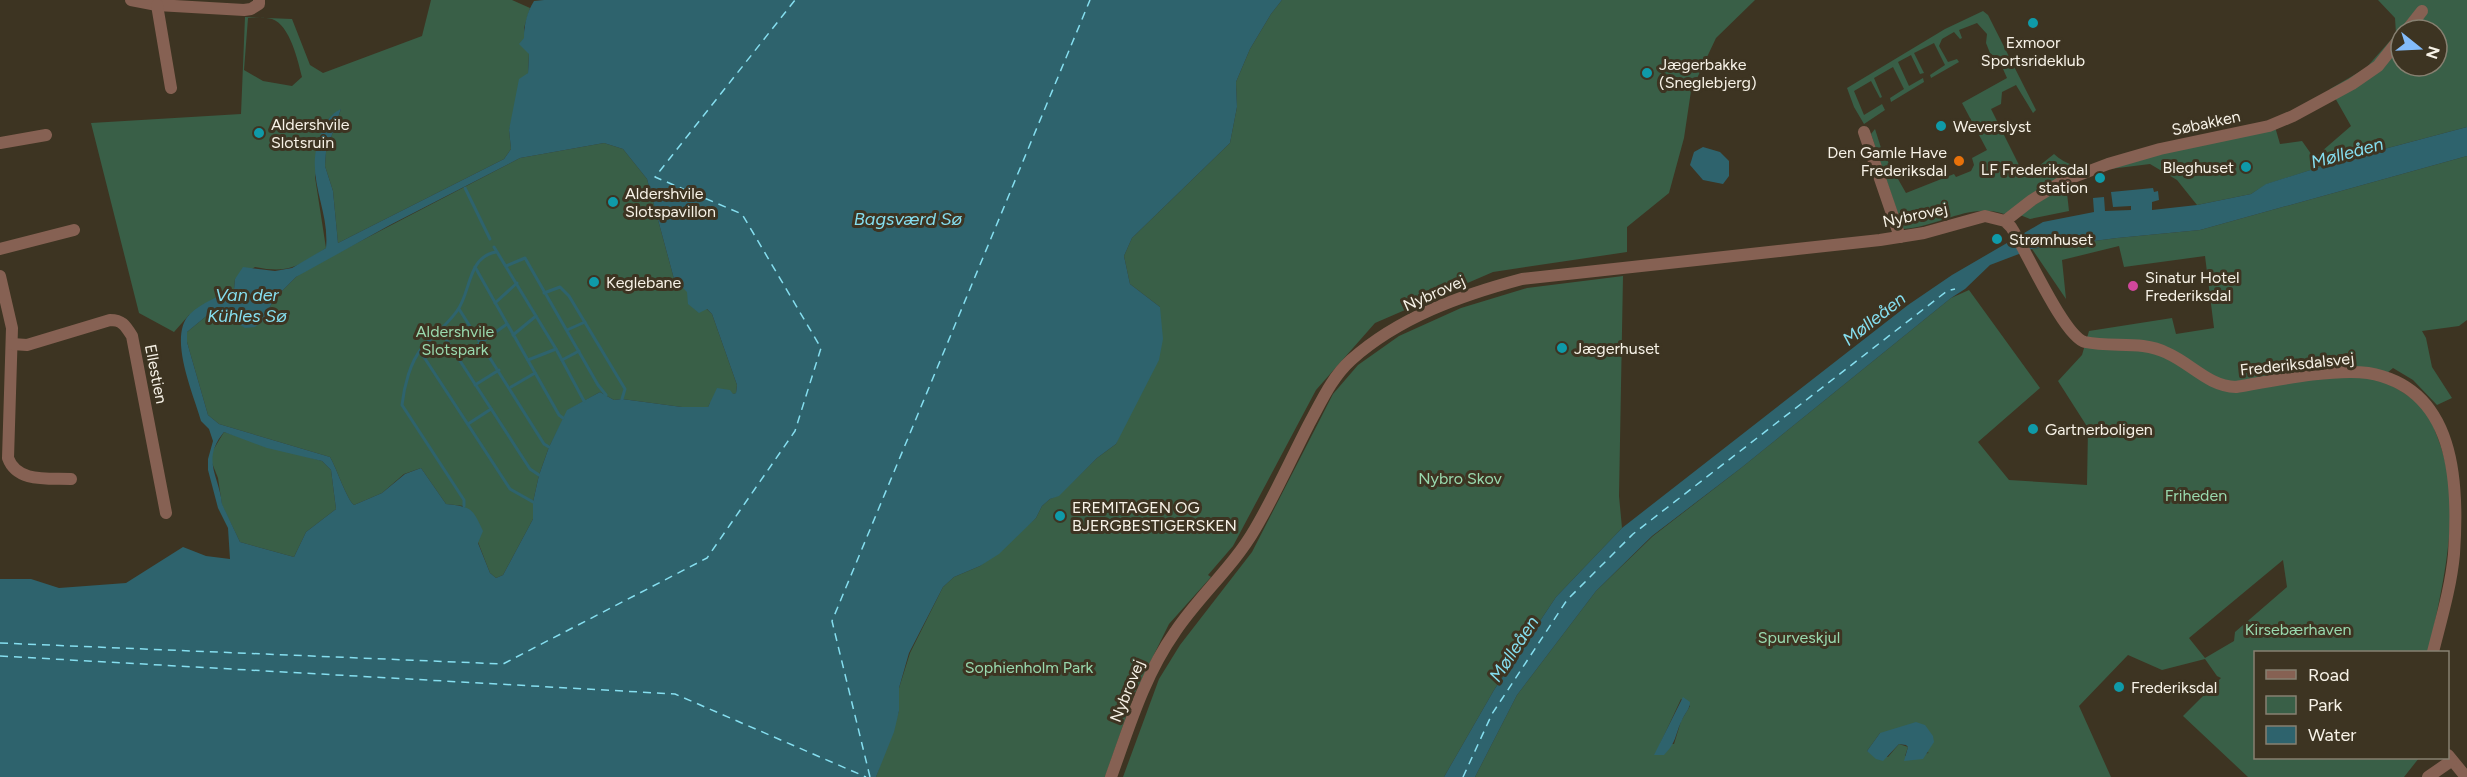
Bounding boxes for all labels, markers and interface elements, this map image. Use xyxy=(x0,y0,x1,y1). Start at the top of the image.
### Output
marker: Exmoor Sportsrideklub xyxy=(2026,16,2040,30)
north arrow xyxy=(2389,18,2449,78)
place label: Exmoor Sportsrideklub xyxy=(1981,33,2085,70)
text: N xyxy=(2422,44,2444,61)
place label: Jægerbakke (Sneglebjerg) xyxy=(1659,55,1757,92)
marker: Jægerbakke (Sneglebjerg) xyxy=(1640,66,1654,80)
street label: Søbakken xyxy=(2170,106,2242,140)
place label: Aldershvile Slotsruin xyxy=(271,115,350,152)
place label: Weverslyst xyxy=(1953,117,2031,136)
marker: Weverslyst xyxy=(1934,119,1948,133)
marker: Aldershvile Slotsruin xyxy=(252,126,266,140)
water label: Mølleåen xyxy=(2308,133,2386,173)
place label: Den Gamle Have Frederiksdal xyxy=(1827,143,1947,180)
marker: Den Gamle Have Frederiksdal xyxy=(1952,154,1966,168)
place label: Bleghuset xyxy=(2162,158,2234,177)
place label: LF Frederiksdal station xyxy=(1981,160,2088,197)
marker: Bleghuset xyxy=(2239,160,2253,174)
marker: LF Frederiksdal station xyxy=(2093,171,2107,185)
place label: Aldershvile Slotspavillon xyxy=(625,184,716,221)
marker: Aldershvile Slotspavillon xyxy=(606,195,620,209)
street label: Nybrovej xyxy=(1881,199,1949,231)
water label: Bagsværd Sø xyxy=(854,208,963,230)
place label: Strømhuset xyxy=(2009,230,2093,249)
marker: Strømhuset xyxy=(1990,232,2004,246)
place label: Sinatur Hotel Frederiksdal xyxy=(2145,268,2240,305)
street label: Nybrovej xyxy=(1400,271,1468,315)
place label: Keglebane xyxy=(606,273,681,292)
marker: Keglebane xyxy=(587,275,601,289)
marker: Sinatur Hotel Frederiksdal xyxy=(2126,279,2140,293)
water label: Van der Kühles Sø xyxy=(207,284,287,327)
water label: Mølleåen xyxy=(1838,288,1910,350)
park label: Aldershvile Slotspark xyxy=(416,322,494,359)
place label: Jægerhuset xyxy=(1574,339,1660,358)
marker: Jægerhuset xyxy=(1555,341,1569,355)
street label: Ellestien xyxy=(141,343,171,405)
street label: Frederiksdalsvej xyxy=(2239,349,2355,379)
place label: Gartnerboligen xyxy=(2045,420,2153,439)
marker: Gartnerboligen xyxy=(2026,422,2040,436)
park label: Nybro Skov xyxy=(1418,469,1502,488)
park label: Friheden xyxy=(2165,486,2227,505)
place label: EREMITAGEN OG BJERGBESTIGERSKEN xyxy=(1072,498,1237,535)
marker: EREMITAGEN OG BJERGBESTIGERSKEN xyxy=(1053,509,1067,523)
water label: Mølleåen xyxy=(1485,612,1543,686)
park label: Kirsebærhaven xyxy=(2245,620,2351,639)
park label: Spurveskjul xyxy=(1758,628,1840,647)
legend xyxy=(2254,651,2449,759)
street label: Nybrovej xyxy=(1106,657,1148,725)
park label: Sophienholm Park xyxy=(965,658,1094,677)
text: Road xyxy=(2308,664,2349,686)
place label: Frederiksdal xyxy=(2131,678,2217,697)
marker: Frederiksdal xyxy=(2112,680,2126,694)
text: Park xyxy=(2308,694,2343,716)
text: Water xyxy=(2308,724,2356,746)

